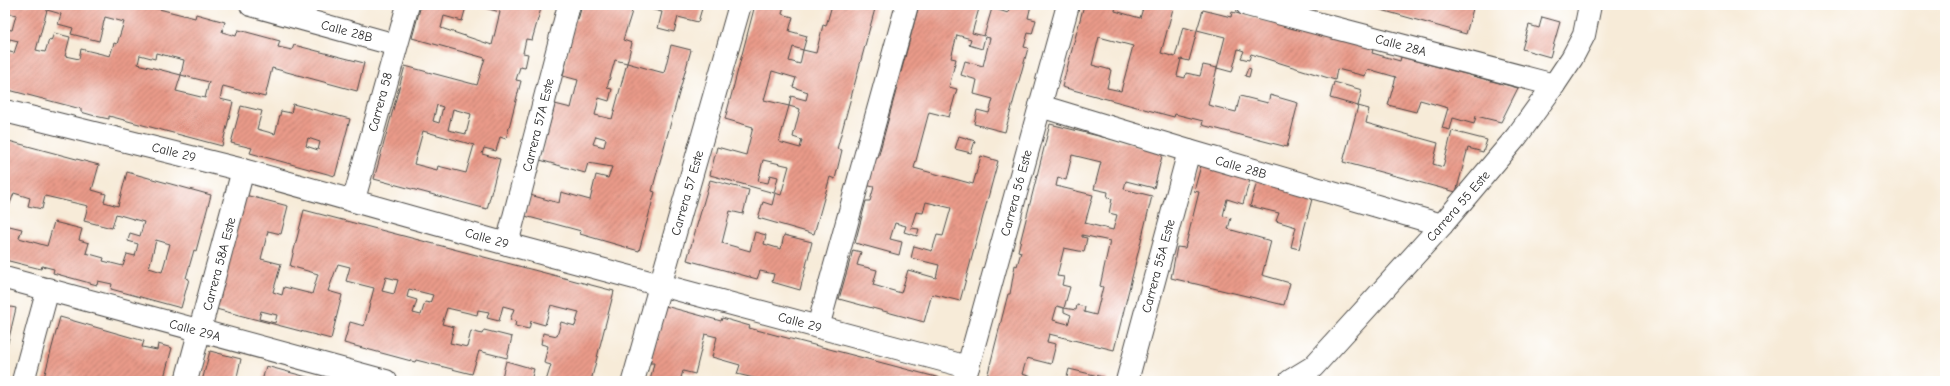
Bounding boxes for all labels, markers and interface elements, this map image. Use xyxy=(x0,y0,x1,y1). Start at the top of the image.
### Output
street label: Calle 28B xyxy=(320,17,374,45)
street label: Calle 28A xyxy=(1374,31,1429,59)
street label: Carrera 58 xyxy=(365,70,395,133)
street label: Carrera 57A Este xyxy=(519,76,557,173)
street label: Calle 29 xyxy=(150,139,198,165)
street label: Carrera 57 Este xyxy=(668,148,706,237)
street label: Carrera 56 Este xyxy=(997,148,1035,238)
street label: Calle 28B xyxy=(1214,153,1268,181)
street label: Carrera 55 Este xyxy=(1423,167,1493,244)
street label: Carrera 58A Este xyxy=(199,215,239,312)
street label: Carrera 55A Este xyxy=(1138,217,1178,314)
street label: Calle 29 xyxy=(463,225,511,251)
street label: Calle 29 xyxy=(776,309,824,335)
street label: Calle 29A xyxy=(168,316,223,344)

